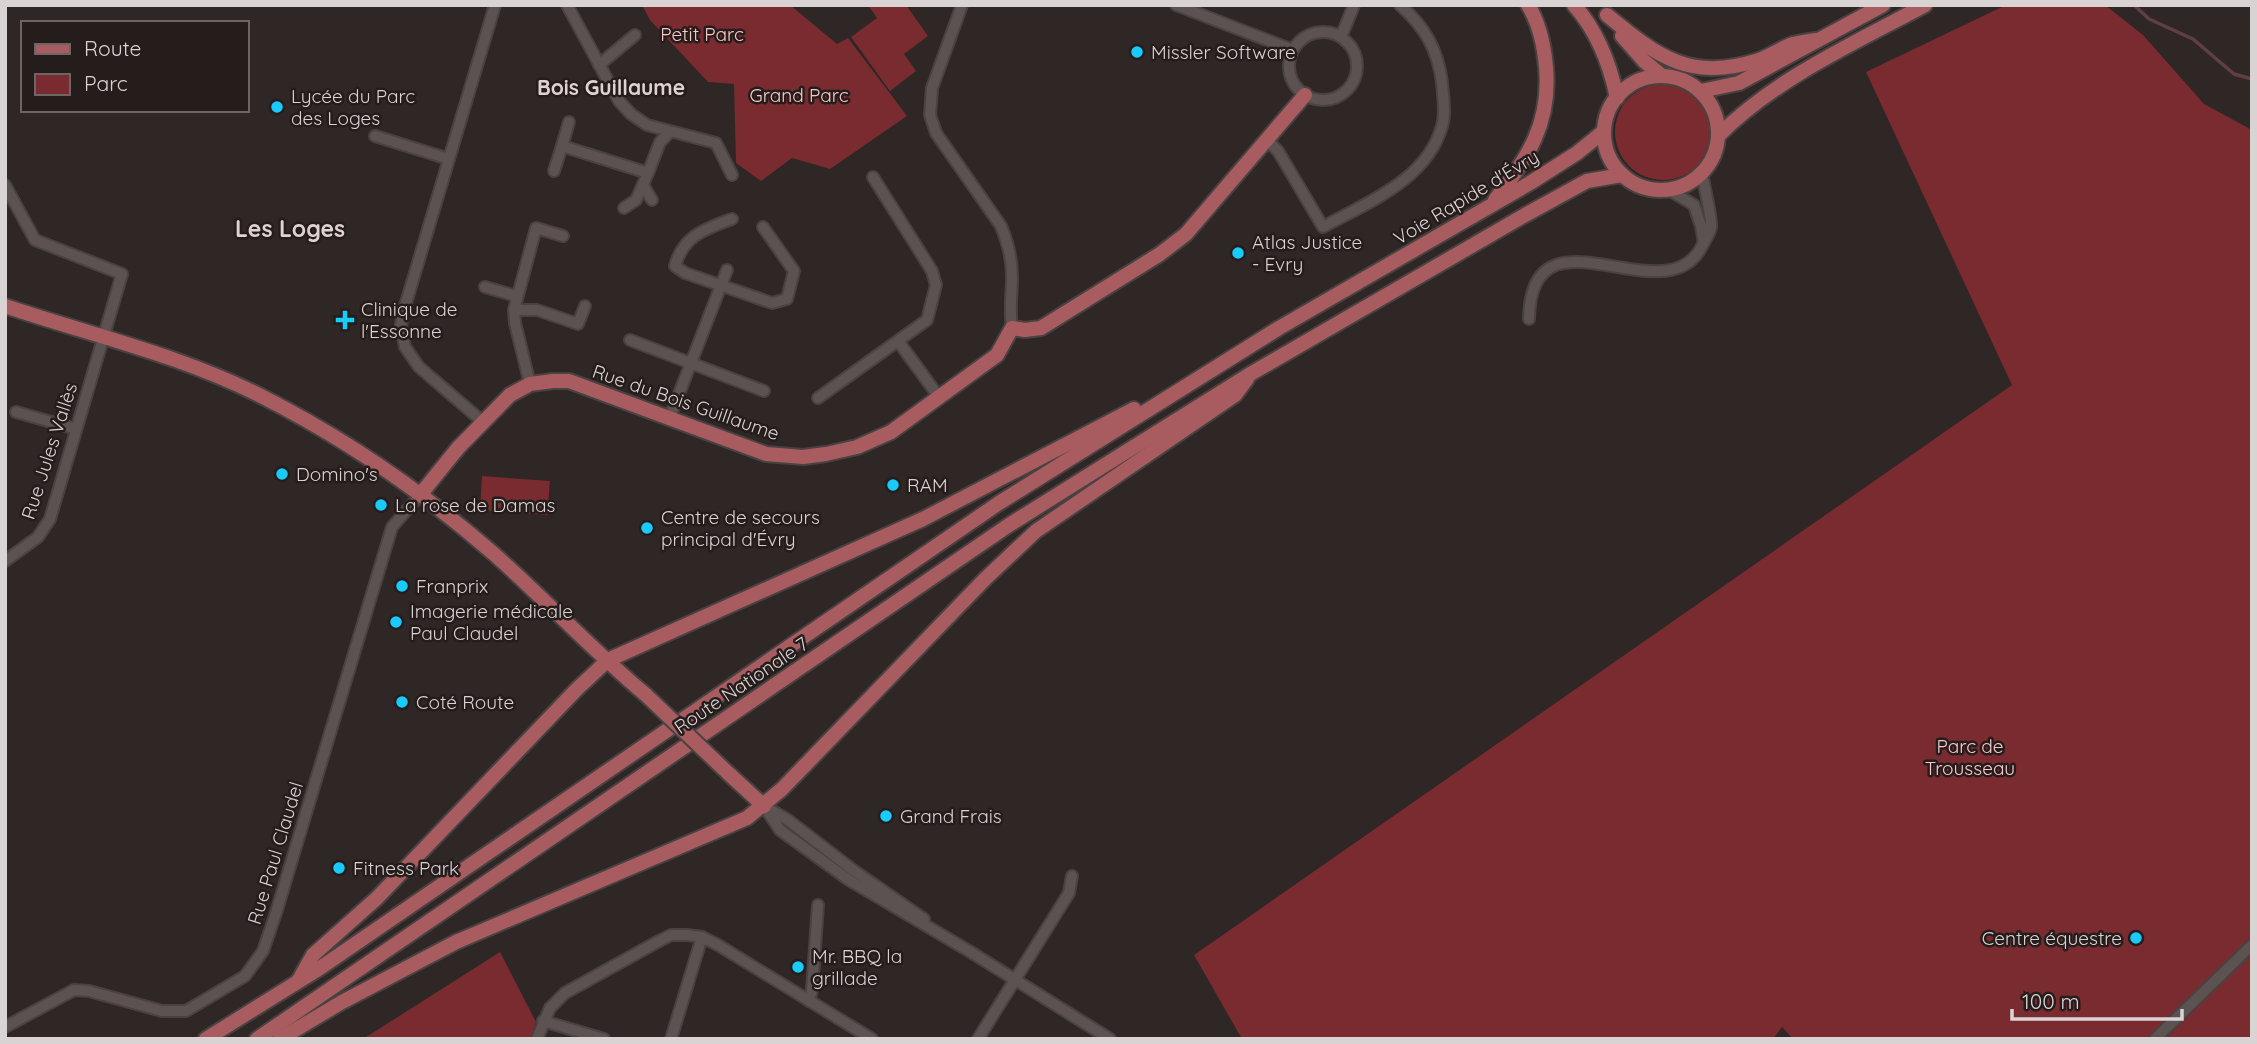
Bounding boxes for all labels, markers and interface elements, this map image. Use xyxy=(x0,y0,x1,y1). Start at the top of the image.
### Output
legend xyxy=(21,21,248,112)
park label: Petit Parc xyxy=(660,22,744,46)
text: Route xyxy=(84,35,141,61)
place label: Missler Software xyxy=(1151,40,1296,64)
marker: Missler Software xyxy=(1129,44,1145,60)
text: Parc xyxy=(84,70,128,96)
district label: Bois Guillaume xyxy=(537,74,685,100)
park label: Grand Parc xyxy=(750,83,849,107)
place label: Lycée du Parc des Loges xyxy=(291,84,415,130)
marker: Lycée du Parc des Loges xyxy=(269,99,285,115)
street label: Voie Rapide d'Évry xyxy=(1389,144,1543,250)
district label: Les Loges xyxy=(235,214,345,243)
place label: Atlas Justice - Evry xyxy=(1252,230,1362,276)
marker: Atlas Justice - Evry xyxy=(1230,245,1246,261)
place label: Clinique de l'Essonne xyxy=(361,297,457,343)
marker: Clinique de l'Essonne xyxy=(335,310,355,330)
street label: Rue du Bois Guillaume xyxy=(589,359,783,445)
street label: Rue Jules Vallès xyxy=(16,380,82,522)
place label: Domino's xyxy=(296,462,378,486)
marker: Domino's xyxy=(274,466,290,482)
place label: RAM xyxy=(907,473,948,497)
marker: RAM xyxy=(885,477,901,493)
place label: La rose de Damas xyxy=(395,493,555,517)
marker: La rose de Damas xyxy=(373,497,389,513)
place label: Centre de secours principal d'Évry xyxy=(661,505,820,551)
marker: Centre de secours principal d'Évry xyxy=(639,520,655,536)
place label: Franprix xyxy=(416,574,488,598)
marker: Franprix xyxy=(394,578,410,594)
place label: Imagerie médicale Paul Claudel xyxy=(410,599,573,645)
marker: Imagerie médicale Paul Claudel xyxy=(388,614,404,630)
street label: Route Nationale 7 xyxy=(669,631,813,739)
place label: Coté Route xyxy=(416,690,514,714)
marker: Coté Route xyxy=(394,694,410,710)
park label: Parc de Trousseau xyxy=(1925,734,2015,780)
street label: Rue Paul Claudel xyxy=(242,779,308,927)
place label: Grand Frais xyxy=(900,804,1002,828)
marker: Grand Frais xyxy=(878,808,894,824)
place label: Fitness Park xyxy=(353,856,459,880)
marker: Fitness Park xyxy=(331,860,347,876)
place label: Centre équestre xyxy=(1982,926,2122,950)
marker: Centre équestre xyxy=(2128,930,2144,946)
place label: Mr. BBQ la grillade xyxy=(812,944,902,990)
marker: Mr. BBQ la grillade xyxy=(790,959,806,975)
scale bar xyxy=(2012,978,2182,1022)
text: 100 m xyxy=(2022,988,2080,1014)

